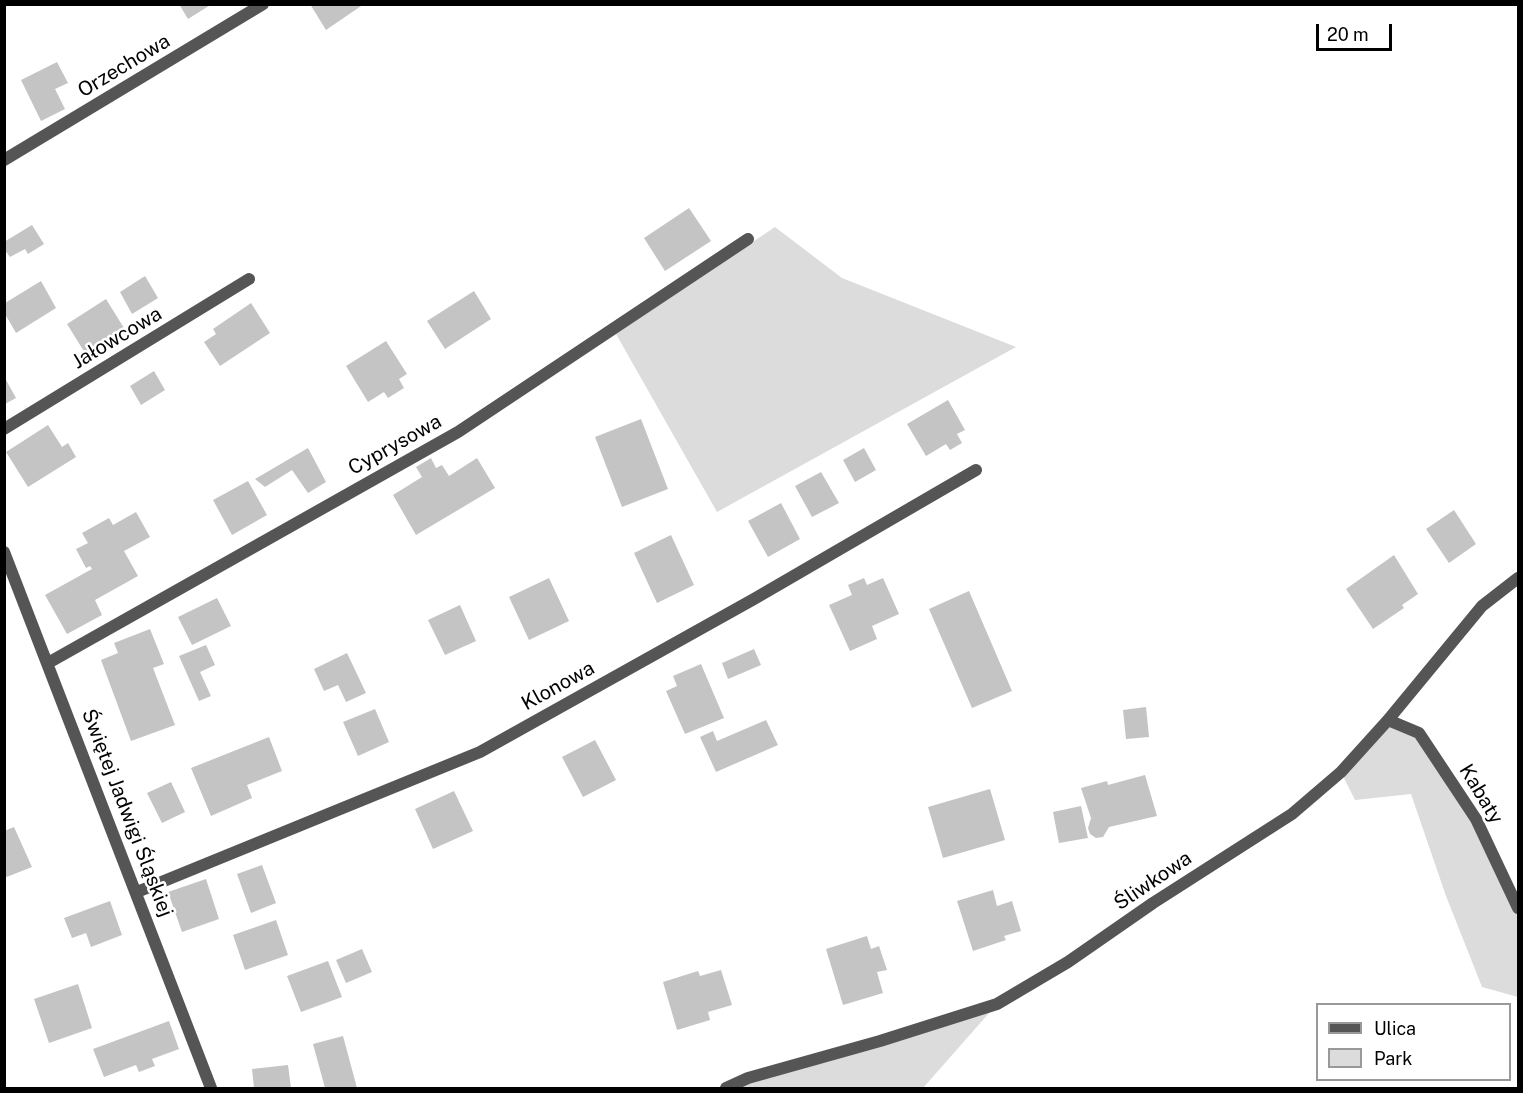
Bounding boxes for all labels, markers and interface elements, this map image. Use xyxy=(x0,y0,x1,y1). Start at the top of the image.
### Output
scale bar xyxy=(1319,12,1396,50)
text: 20 m xyxy=(1327,24,1369,45)
street label: Orzechowa xyxy=(74,29,174,103)
street label: Jałowcowa xyxy=(68,302,166,374)
street label: Cyprysowa xyxy=(344,410,446,480)
street label: Klonowa xyxy=(517,656,599,716)
street label: Świętej Jadwigi Śląskiej xyxy=(76,706,178,920)
street label: Kabaty xyxy=(1454,760,1508,828)
street label: Śliwkowa xyxy=(1110,846,1196,916)
legend xyxy=(1316,1003,1511,1081)
text: Ulica xyxy=(1374,1018,1416,1039)
text: Park xyxy=(1374,1048,1412,1069)

